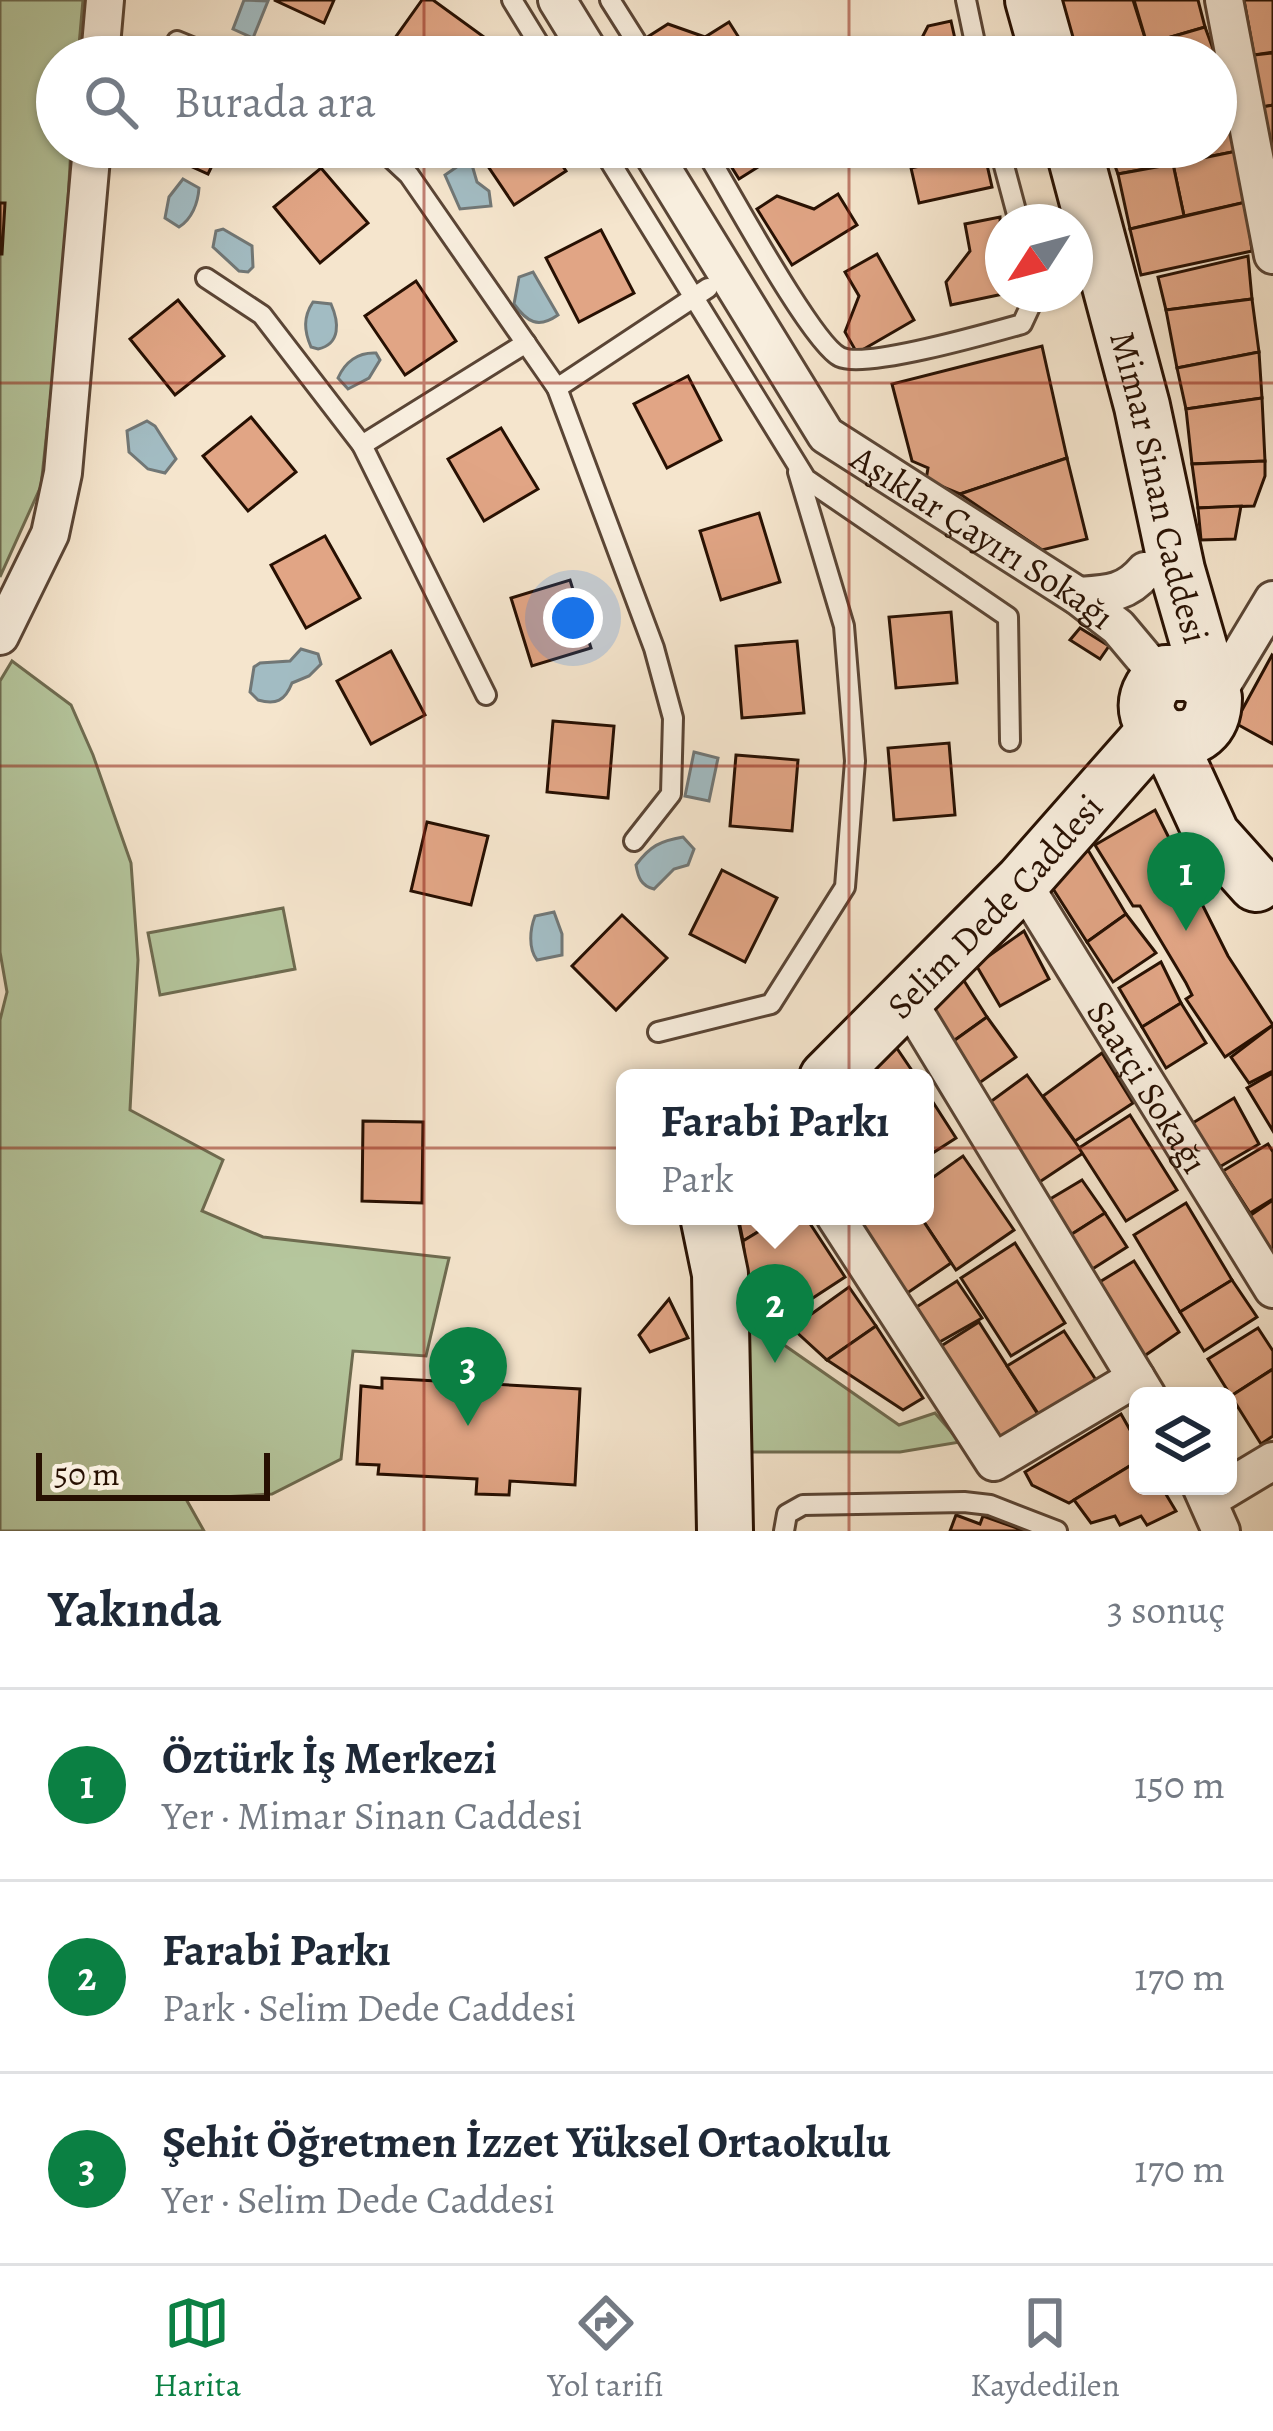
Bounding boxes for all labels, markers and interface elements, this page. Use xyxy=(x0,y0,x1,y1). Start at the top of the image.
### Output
search box xyxy=(36,36,1237,168)
icon: search xyxy=(78,69,144,135)
text: Burada ara xyxy=(174,71,376,133)
north arrow xyxy=(985,204,1093,312)
street label: Mimar Sinan Caddesi xyxy=(1099,326,1221,649)
street label: Aşıklar Çayırı Sokağı xyxy=(841,432,1125,640)
your location xyxy=(543,588,603,648)
street label: Selim Dede Caddesi xyxy=(875,783,1113,1029)
pin: 1 xyxy=(1147,832,1225,931)
street label: Saatçi Sokağı xyxy=(1076,990,1220,1182)
popup xyxy=(616,1069,934,1225)
text: Farabi Parkı xyxy=(661,1090,889,1152)
text: Park xyxy=(661,1152,734,1205)
pin: 2 xyxy=(736,1264,814,1363)
pin: 3 xyxy=(429,1327,507,1426)
map controls xyxy=(1129,1387,1237,1495)
button: layers xyxy=(1129,1387,1237,1495)
scale bar xyxy=(36,1447,270,1500)
text: 50 m xyxy=(54,1451,120,1496)
text: Yakında xyxy=(48,1574,222,1644)
text: 3 sonuç xyxy=(1107,1583,1225,1636)
text: Öztürk İş Merkezi xyxy=(162,1727,497,1789)
text: 1 xyxy=(80,1758,94,1811)
text: 150 m xyxy=(1134,1758,1225,1811)
text: Yer · Mimar Sinan Caddesi xyxy=(162,1789,582,1842)
text: Farabi Parkı xyxy=(162,1919,391,1981)
text: 2 xyxy=(78,1950,96,2003)
text: 170 m xyxy=(1134,1950,1225,2003)
text: Park · Selim Dede Caddesi xyxy=(162,1981,576,2034)
text: Şehit Öğretmen İzzet Yüksel Ortaokulu xyxy=(162,2111,890,2173)
text: 3 xyxy=(79,2142,95,2195)
text: 170 m xyxy=(1134,2142,1225,2195)
text: Yer · Selim Dede Caddesi xyxy=(162,2173,555,2226)
tab: Harita xyxy=(153,2290,241,2407)
tab: Yol tarifi xyxy=(548,2290,663,2407)
tab: Kaydedilen xyxy=(970,2290,1120,2407)

